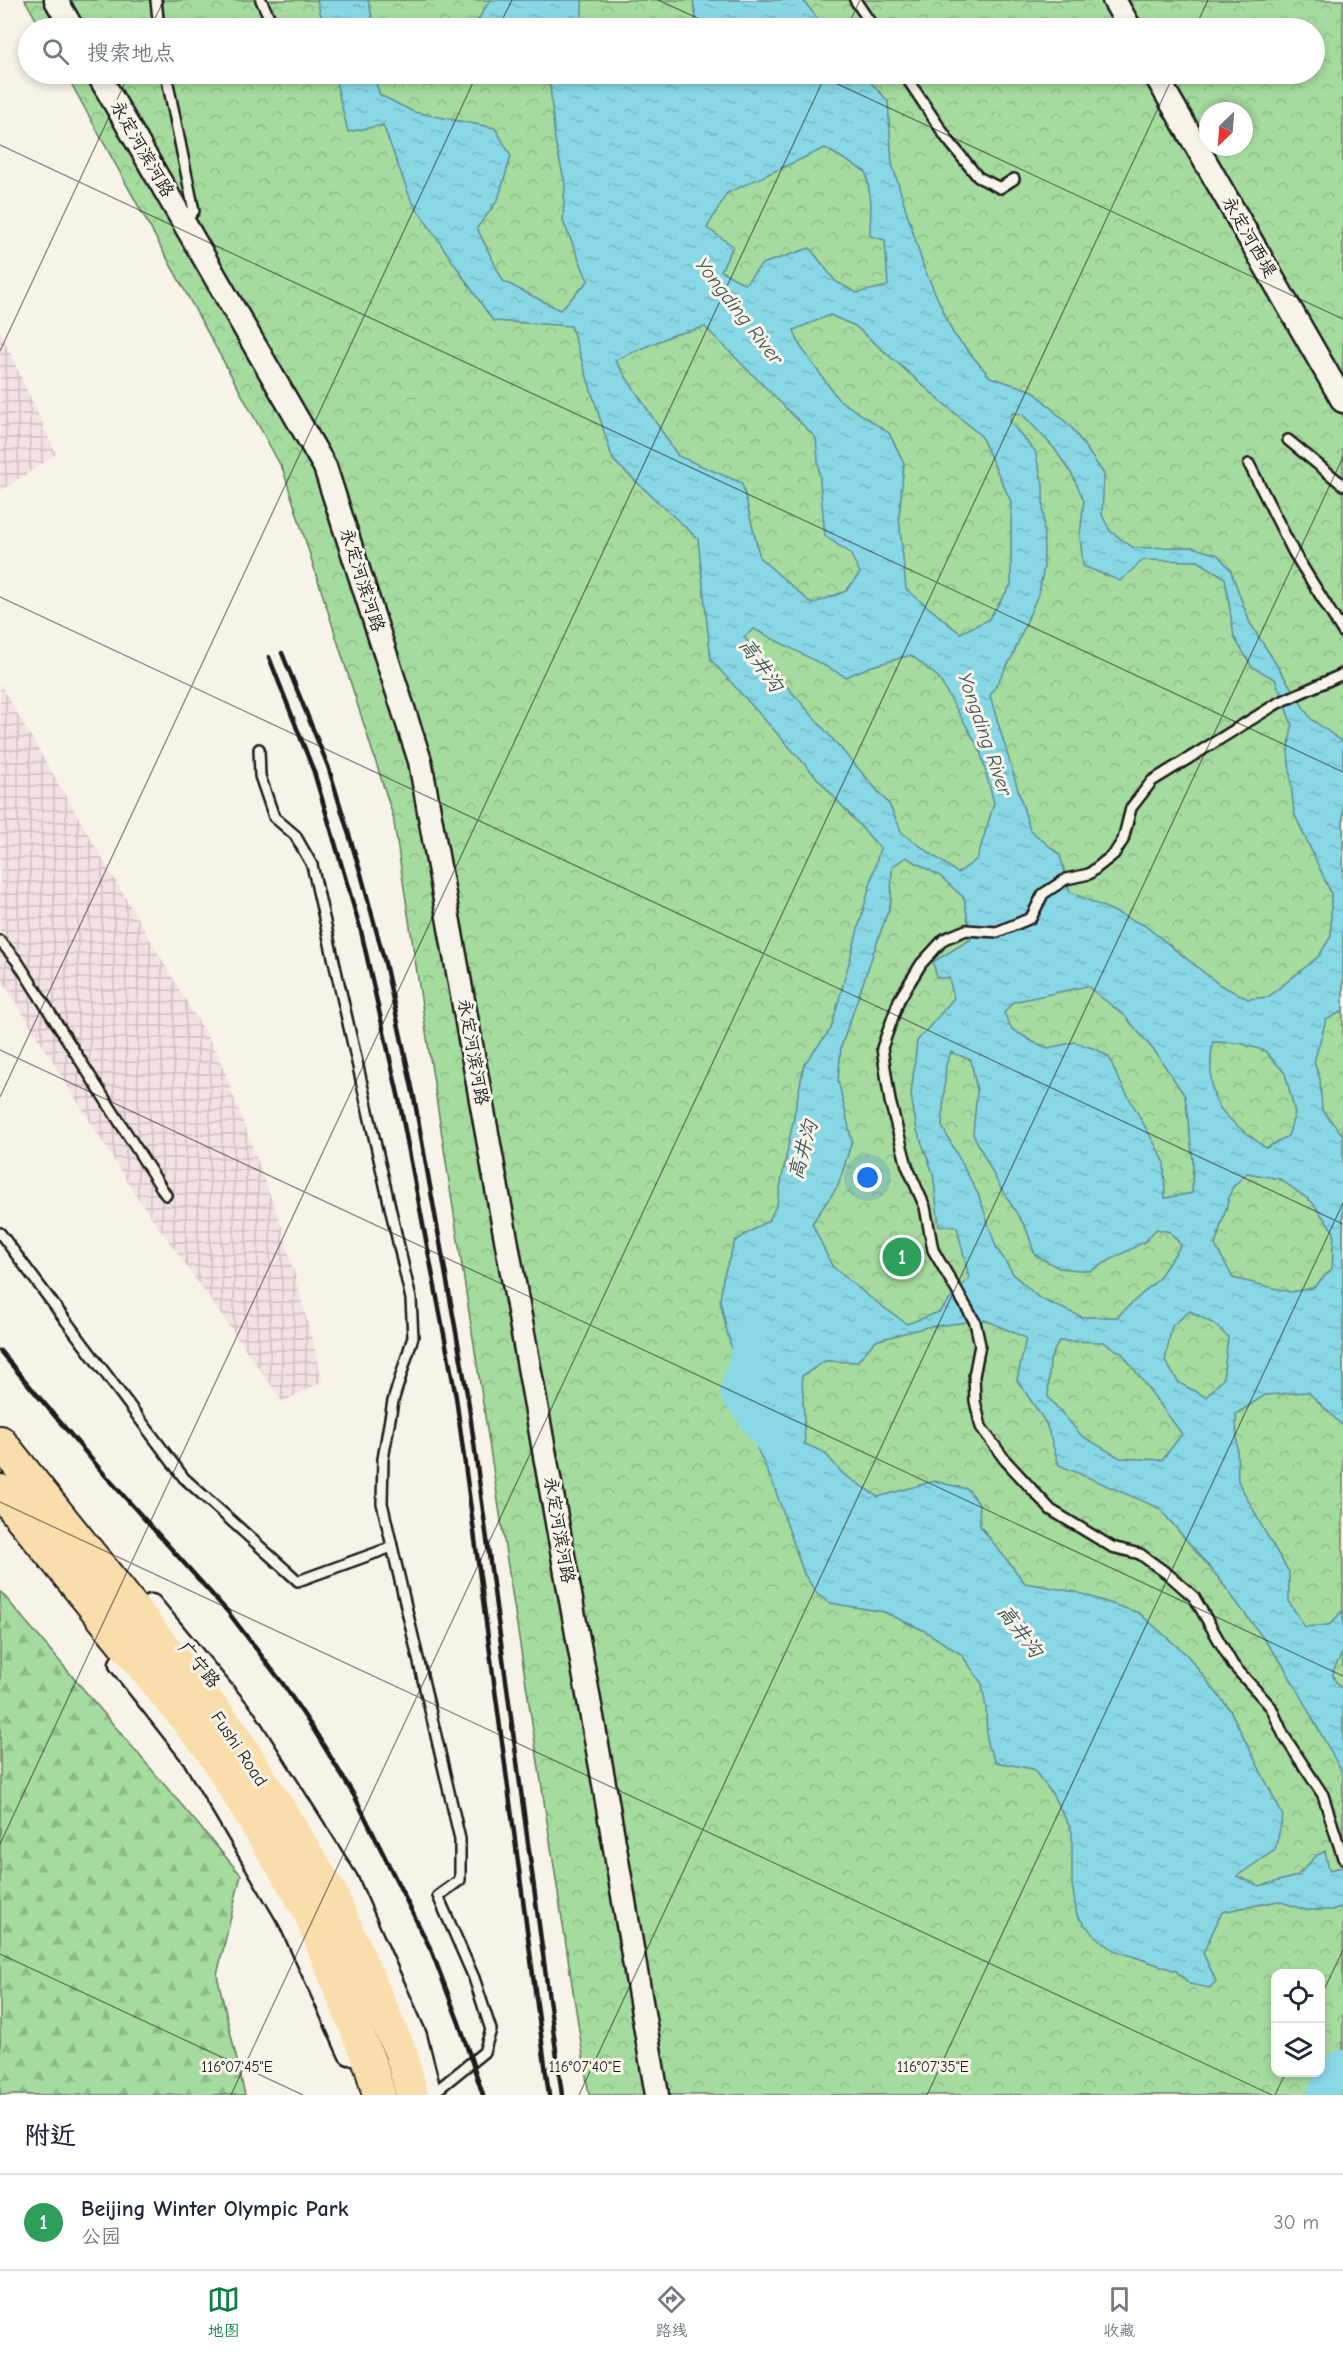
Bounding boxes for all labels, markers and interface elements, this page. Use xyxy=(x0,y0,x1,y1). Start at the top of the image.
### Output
search box xyxy=(18,18,1325,84)
icon: search xyxy=(39,35,72,68)
text: 搜索地点 xyxy=(87,40,175,66)
street label: 永定河滨河路 xyxy=(106,97,178,201)
north arrow xyxy=(1199,102,1253,156)
street label: 永定河西堤 xyxy=(1217,193,1281,281)
water label: Yongding River xyxy=(690,253,788,370)
street label: 永定河滨河路 xyxy=(335,525,389,635)
water label: 高井沟 xyxy=(734,634,789,698)
water label: Yongding River xyxy=(953,669,1017,800)
street label: 永定河滨河路 xyxy=(453,997,493,1107)
water label: 高井沟 xyxy=(784,1116,823,1182)
your location xyxy=(853,1163,882,1192)
pin: 1 xyxy=(882,1234,922,1280)
street label: 永定河滨河路 xyxy=(539,1475,579,1585)
water label: 高井沟 xyxy=(993,1600,1048,1663)
street label: 广宁路 xyxy=(174,1638,224,1692)
street label: Fushi Road xyxy=(206,1708,272,1790)
map controls xyxy=(1271,1969,1325,2077)
button: locate xyxy=(1271,1969,1325,2023)
button: layers xyxy=(1271,2023,1325,2077)
text: 116°07'45"E xyxy=(201,2058,273,2076)
text: 116°07'40"E xyxy=(549,2058,621,2076)
text: 116°07'35"E xyxy=(897,2058,969,2076)
text: 附近 xyxy=(24,2121,76,2151)
text: Beijing Winter Olympic Park xyxy=(81,2196,348,2222)
text: 1 xyxy=(40,2211,47,2234)
text: 30 m xyxy=(1273,2211,1319,2234)
text: 公园 xyxy=(81,2225,121,2248)
tab: 地图 xyxy=(207,2283,240,2341)
tab: 路线 xyxy=(655,2283,688,2341)
tab: 收藏 xyxy=(1103,2283,1136,2341)

